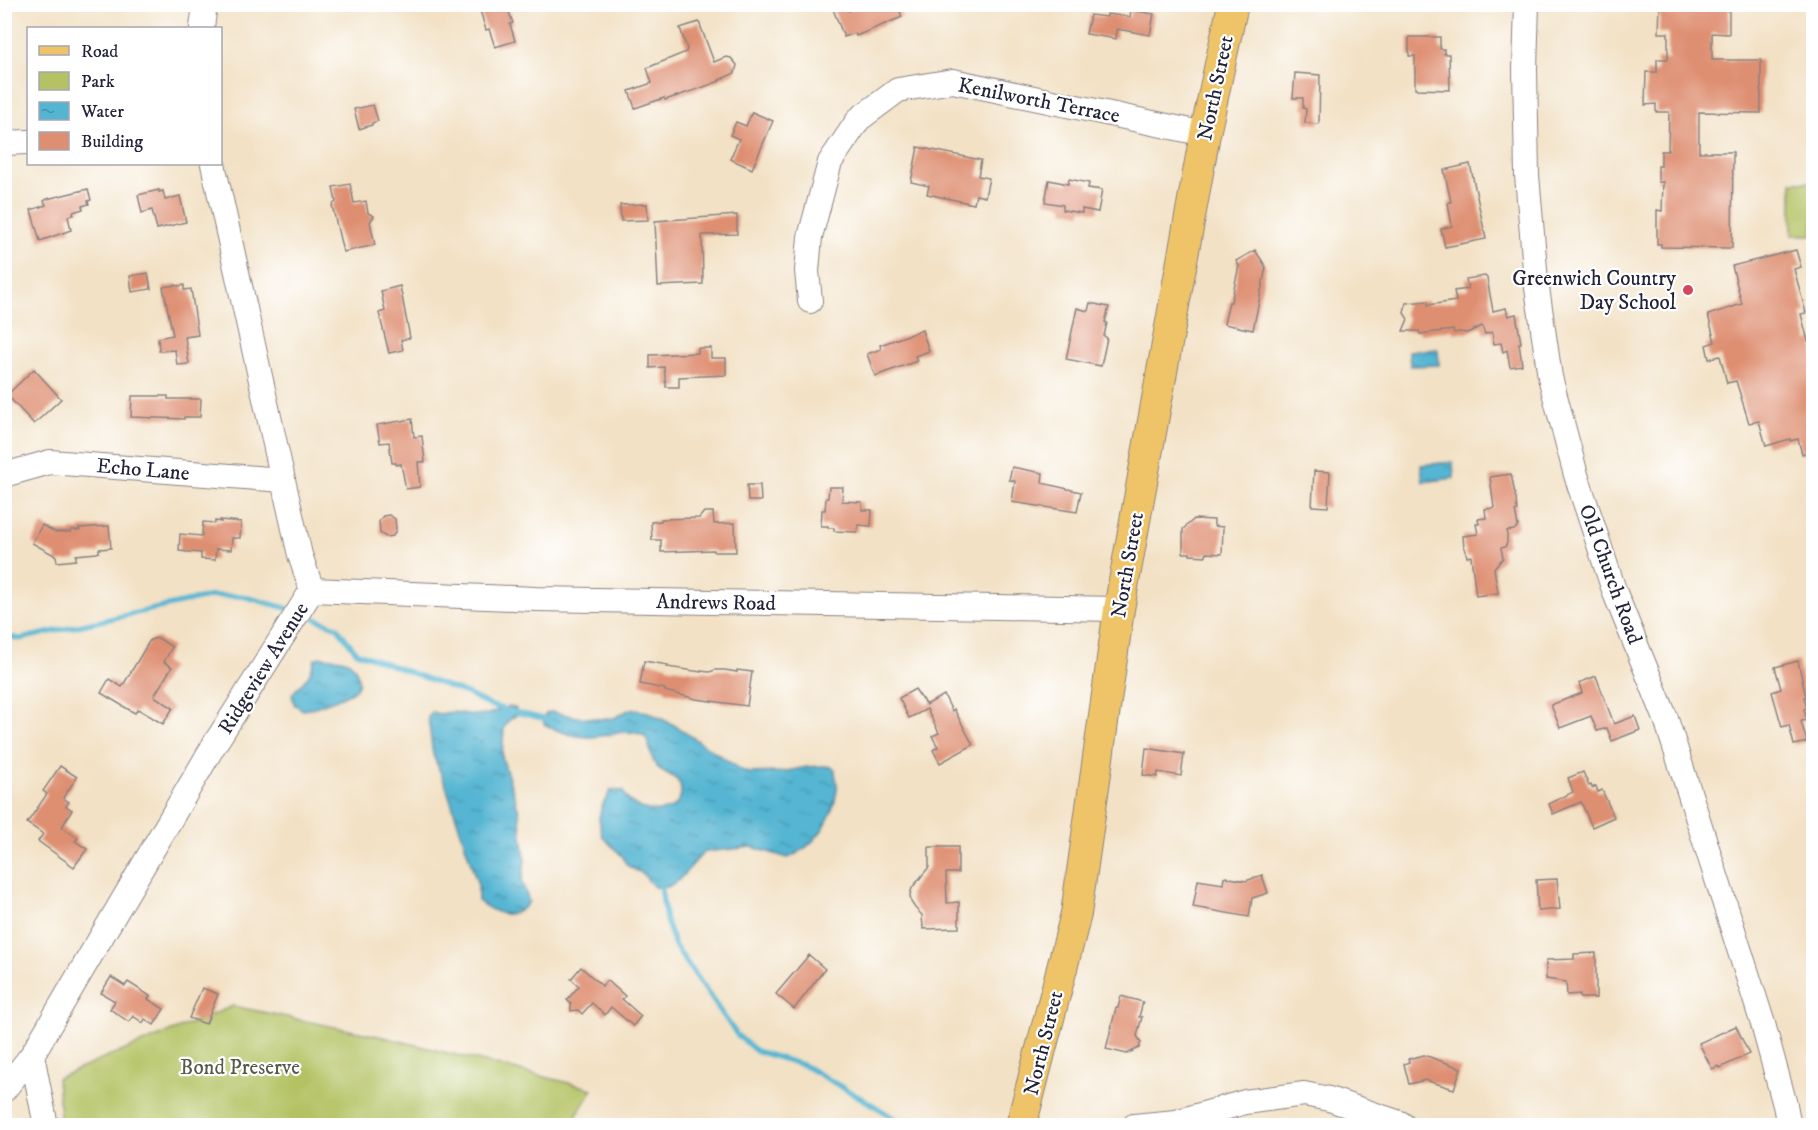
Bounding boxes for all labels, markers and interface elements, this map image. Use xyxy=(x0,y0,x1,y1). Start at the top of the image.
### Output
legend xyxy=(27,27,222,165)
street label: North Street xyxy=(1192,33,1240,143)
text: Road xyxy=(81,41,118,63)
text: Park xyxy=(81,71,115,93)
street label: Kenilworth Terrace xyxy=(956,73,1122,129)
text: Water xyxy=(80,101,124,123)
text: Building xyxy=(81,131,143,153)
place label: Greenwich Country Day School xyxy=(1512,266,1677,316)
marker: Greenwich Country Day School xyxy=(1681,283,1695,297)
street label: Echo Lane xyxy=(95,453,191,487)
street label: Old Church Road xyxy=(1573,501,1648,648)
street label: North Street xyxy=(1106,510,1150,620)
street label: Andrews Road xyxy=(656,589,777,617)
street label: Ridgeview Avenue xyxy=(213,598,315,739)
street label: North Street xyxy=(1018,988,1070,1098)
park label: Bond Preserve xyxy=(180,1055,300,1081)

